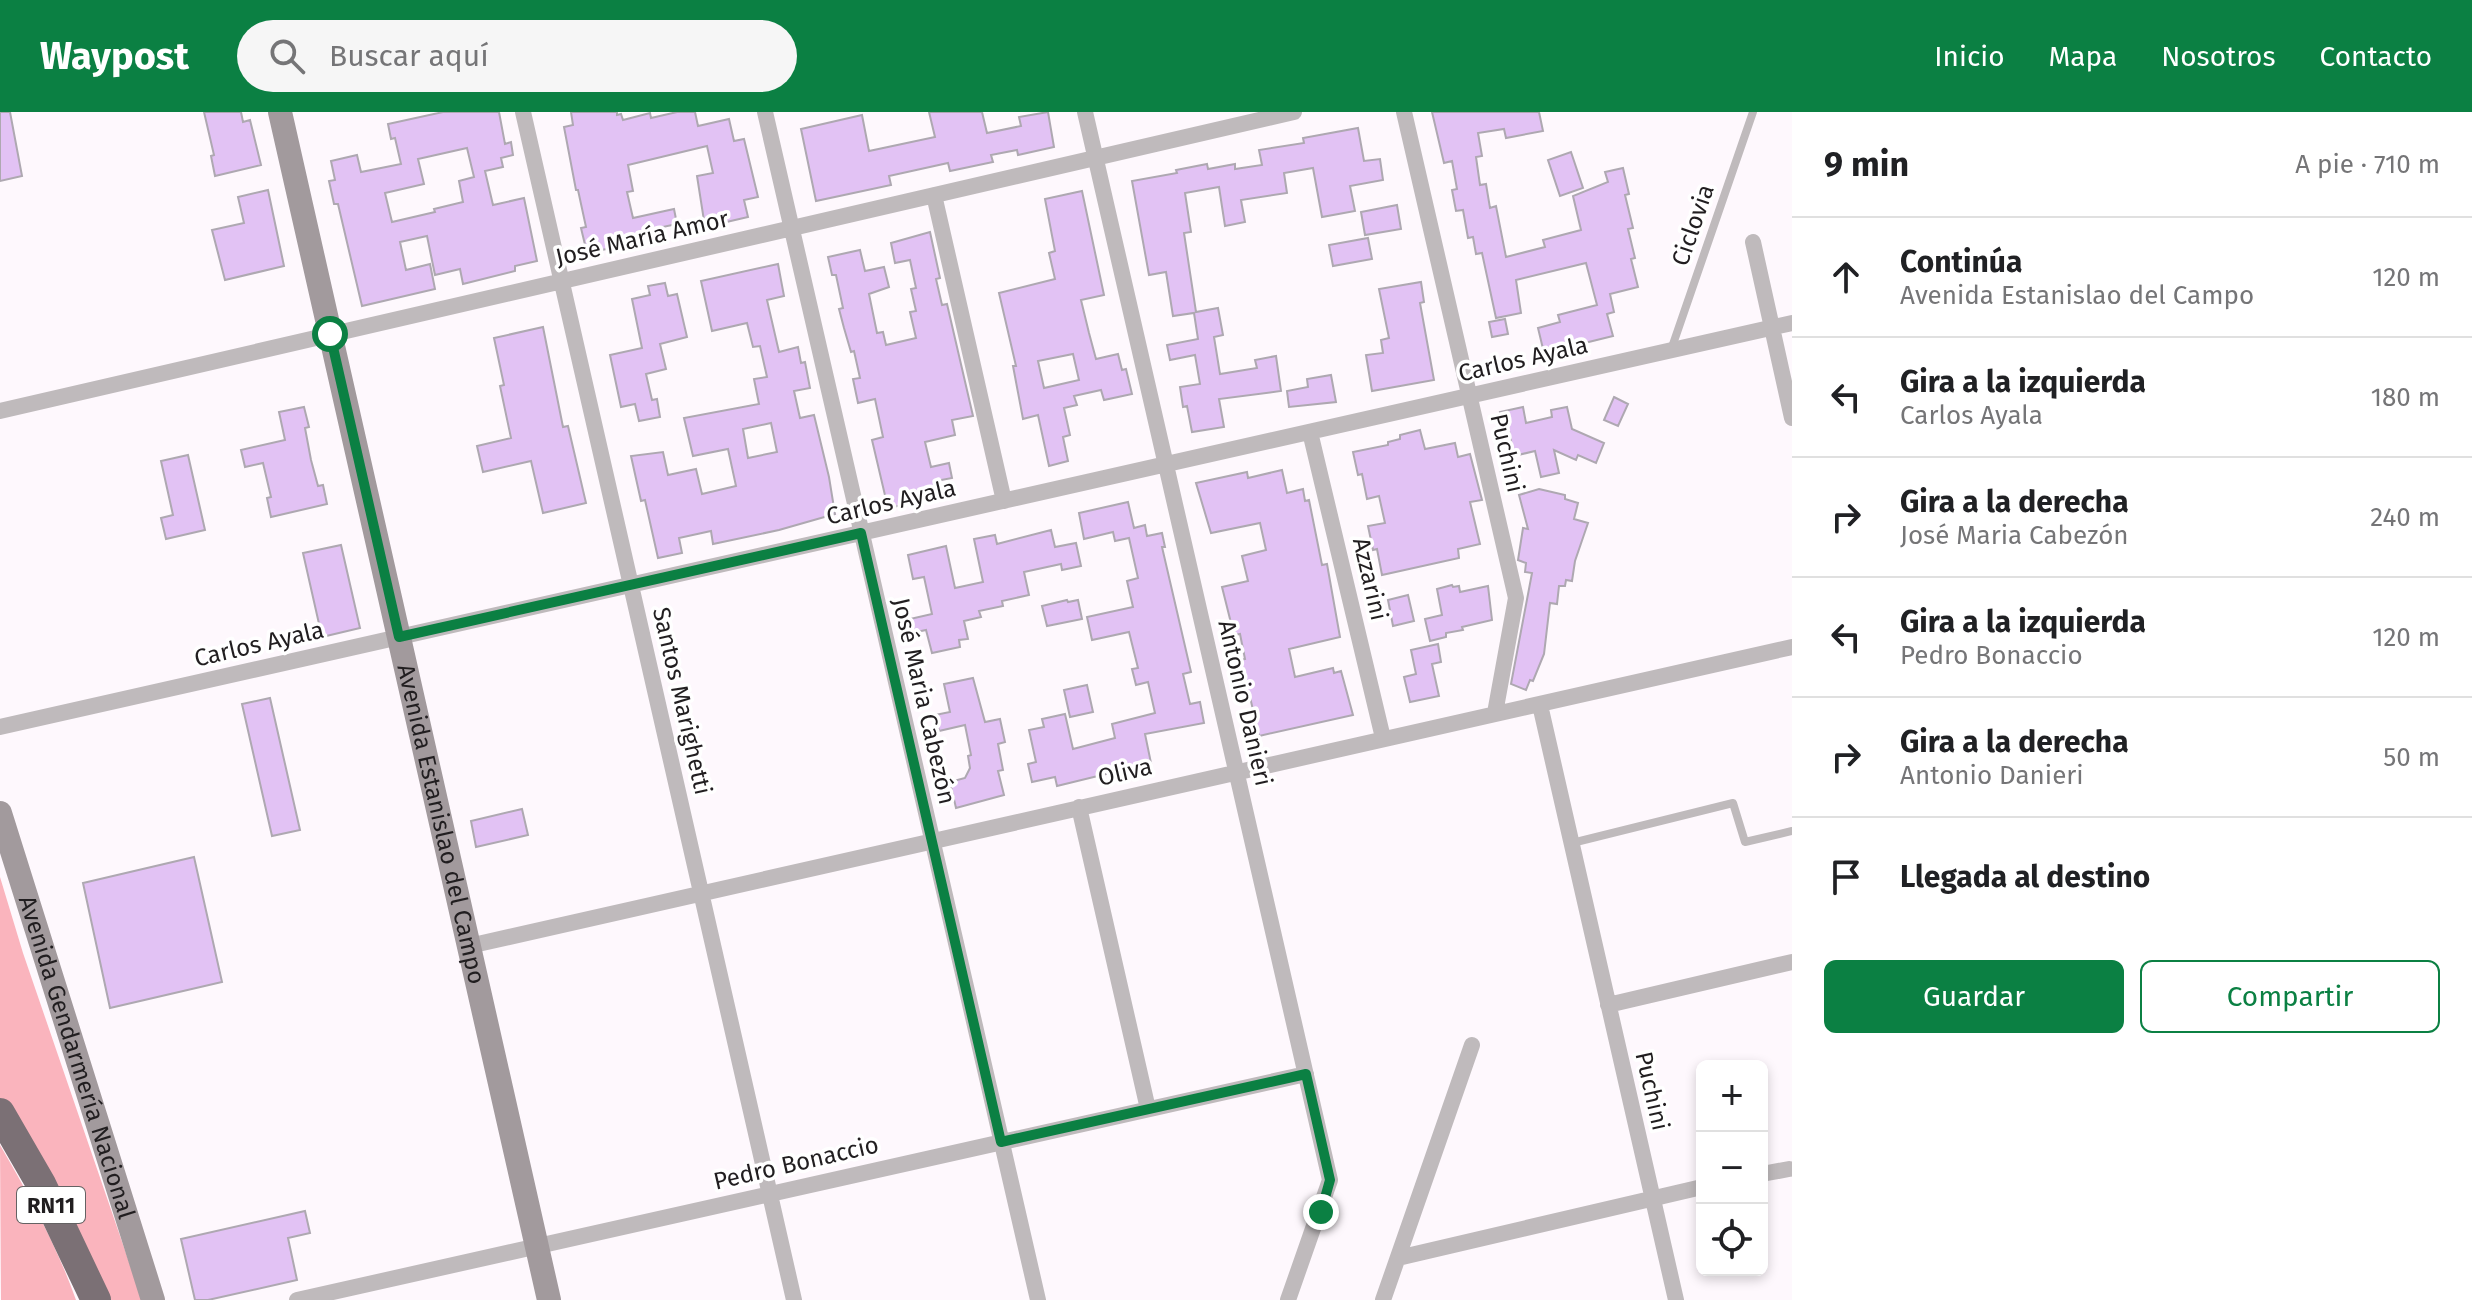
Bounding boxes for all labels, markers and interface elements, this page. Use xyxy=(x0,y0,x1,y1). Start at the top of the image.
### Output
search box xyxy=(237,20,797,92)
text: Waypost xyxy=(40,33,189,79)
icon: search xyxy=(265,34,309,78)
text: Buscar aquí xyxy=(329,38,489,74)
text: Inicio xyxy=(1934,40,2005,73)
text: Mapa xyxy=(2049,40,2117,73)
text: Nosotros xyxy=(2161,40,2276,73)
text: Contacto xyxy=(2320,40,2432,73)
text: 9 min xyxy=(1824,144,1909,185)
text: A pie · 710 m xyxy=(2295,149,2440,180)
street label: Ciclovia xyxy=(1666,181,1720,269)
street label: José María Amor xyxy=(553,204,732,272)
text: Continúa xyxy=(1900,244,2022,280)
icon: ahead xyxy=(1824,255,1868,299)
text: 120 m xyxy=(2372,262,2440,293)
text: Avenida Estanislao del Campo xyxy=(1900,280,2254,311)
route start xyxy=(312,316,348,352)
street label: Carlos Ayala xyxy=(1456,331,1590,387)
text: Gira a la izquierda xyxy=(1900,364,2146,400)
icon: left xyxy=(1824,375,1868,419)
text: 180 m xyxy=(2371,382,2440,413)
text: Carlos Ayala xyxy=(1900,400,2043,431)
street label: Puchini xyxy=(1484,411,1530,495)
street label: Carlos Ayala xyxy=(824,474,958,530)
text: Gira a la derecha xyxy=(1900,484,2129,520)
icon: right xyxy=(1824,495,1868,539)
text: 240 m xyxy=(2370,502,2440,533)
text: José Maria Cabezón xyxy=(1900,520,2129,551)
street label: Azzarini xyxy=(1347,535,1393,623)
street label: José Maria Cabezón xyxy=(887,595,961,807)
text: Gira a la izquierda xyxy=(1900,604,2146,640)
street label: Santos Marighetti xyxy=(647,605,717,797)
icon: left xyxy=(1824,615,1868,659)
street label: Carlos Ayala xyxy=(192,616,326,672)
street label: Antonio Danieri xyxy=(1212,617,1278,789)
text: 120 m xyxy=(2372,622,2440,653)
text: Pedro Bonaccio xyxy=(1900,640,2083,671)
street label: Avenida Estanislao del Campo xyxy=(391,661,491,987)
text: Gira a la derecha xyxy=(1900,724,2129,760)
icon: right xyxy=(1824,735,1868,779)
text: 50 m xyxy=(2383,742,2440,773)
street label: Oliva xyxy=(1095,752,1155,792)
text: Antonio Danieri xyxy=(1900,760,2084,791)
icon: arrive xyxy=(1824,855,1868,899)
text: Llegada al destino xyxy=(1900,859,2150,895)
street label: Avenida Gendarmería Nacional xyxy=(13,892,141,1222)
button: Guardar xyxy=(1824,960,2124,1033)
button: Compartir xyxy=(2140,960,2440,1033)
street label: Puchini xyxy=(1629,1049,1675,1133)
map controls xyxy=(1696,1060,1768,1276)
button: + xyxy=(1696,1060,1768,1132)
street label: Pedro Bonaccio xyxy=(711,1130,881,1196)
button: − xyxy=(1696,1132,1768,1204)
road number: RN11 xyxy=(17,1187,85,1223)
route end xyxy=(1303,1194,1339,1230)
button: locate xyxy=(1696,1204,1768,1276)

